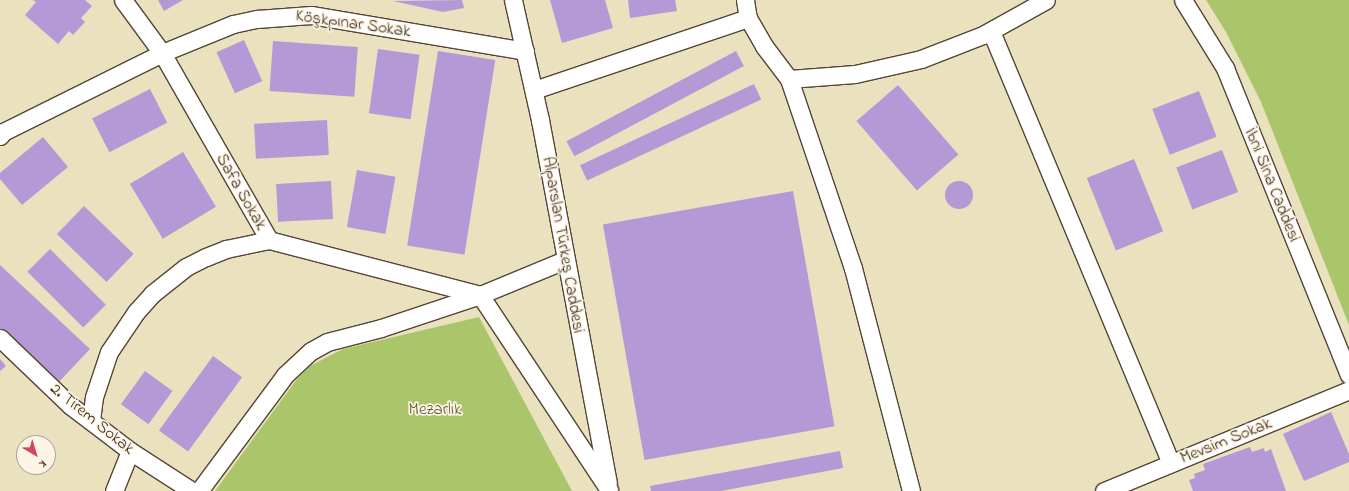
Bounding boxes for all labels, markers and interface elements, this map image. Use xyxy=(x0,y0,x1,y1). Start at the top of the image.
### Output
street label: Köşkpınar Sokak xyxy=(294,6,412,42)
street label: İbni Sina Caddesi xyxy=(1240,125,1304,245)
street label: Safa Sokak xyxy=(211,150,271,234)
street label: Alparslan Türkeş Caddesi xyxy=(537,155,589,335)
street label: 2. Tirem Sokak xyxy=(46,379,138,459)
park label: Mezarlık xyxy=(409,400,461,420)
street label: Mevsim Sokak xyxy=(1177,413,1275,469)
north arrow xyxy=(16,435,56,475)
text: K xyxy=(36,456,50,472)

